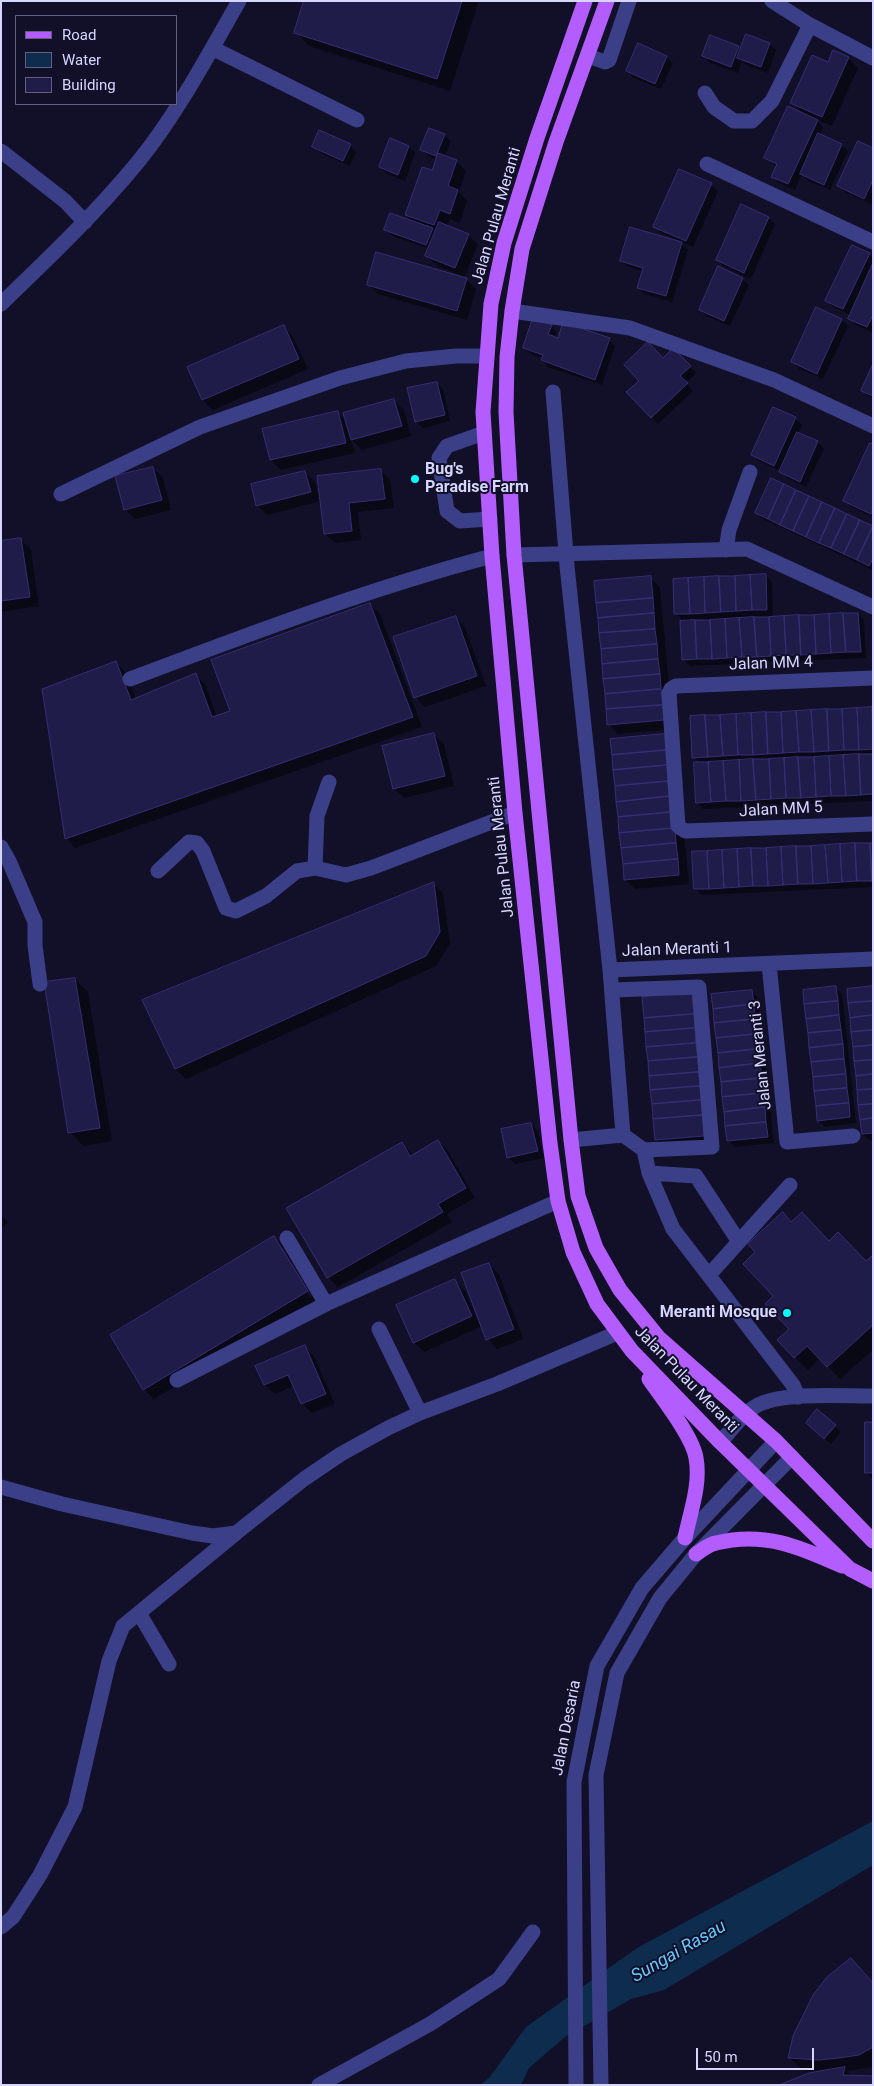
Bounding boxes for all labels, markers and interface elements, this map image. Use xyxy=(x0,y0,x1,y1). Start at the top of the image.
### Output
legend xyxy=(15,15,178,105)
text: Road xyxy=(62,26,96,44)
text: Water xyxy=(62,51,101,69)
text: Building xyxy=(62,76,116,94)
street label: Jalan Pulau Meranti xyxy=(468,145,526,287)
place label: Bug's Paradise Farm xyxy=(425,460,529,498)
marker: Bug's Paradise Farm xyxy=(409,473,421,485)
street label: Jalan MM 4 xyxy=(729,653,813,675)
street label: Jalan Pulau Meranti xyxy=(485,776,519,918)
street label: Jalan MM 5 xyxy=(739,798,823,822)
street label: Jalan Meranti 1 xyxy=(622,938,732,962)
street label: Jalan Meranti 3 xyxy=(746,999,776,1111)
place label: Meranti Mosque xyxy=(660,1303,777,1323)
marker: Meranti Mosque xyxy=(781,1307,793,1319)
street label: Jalan Pulau Meranti xyxy=(630,1322,742,1438)
street label: Jalan Desaria xyxy=(548,1679,586,1777)
water label: Sungai Rasau xyxy=(628,1916,730,1988)
scale bar xyxy=(699,2038,816,2070)
text: 50 m xyxy=(704,2048,738,2066)

